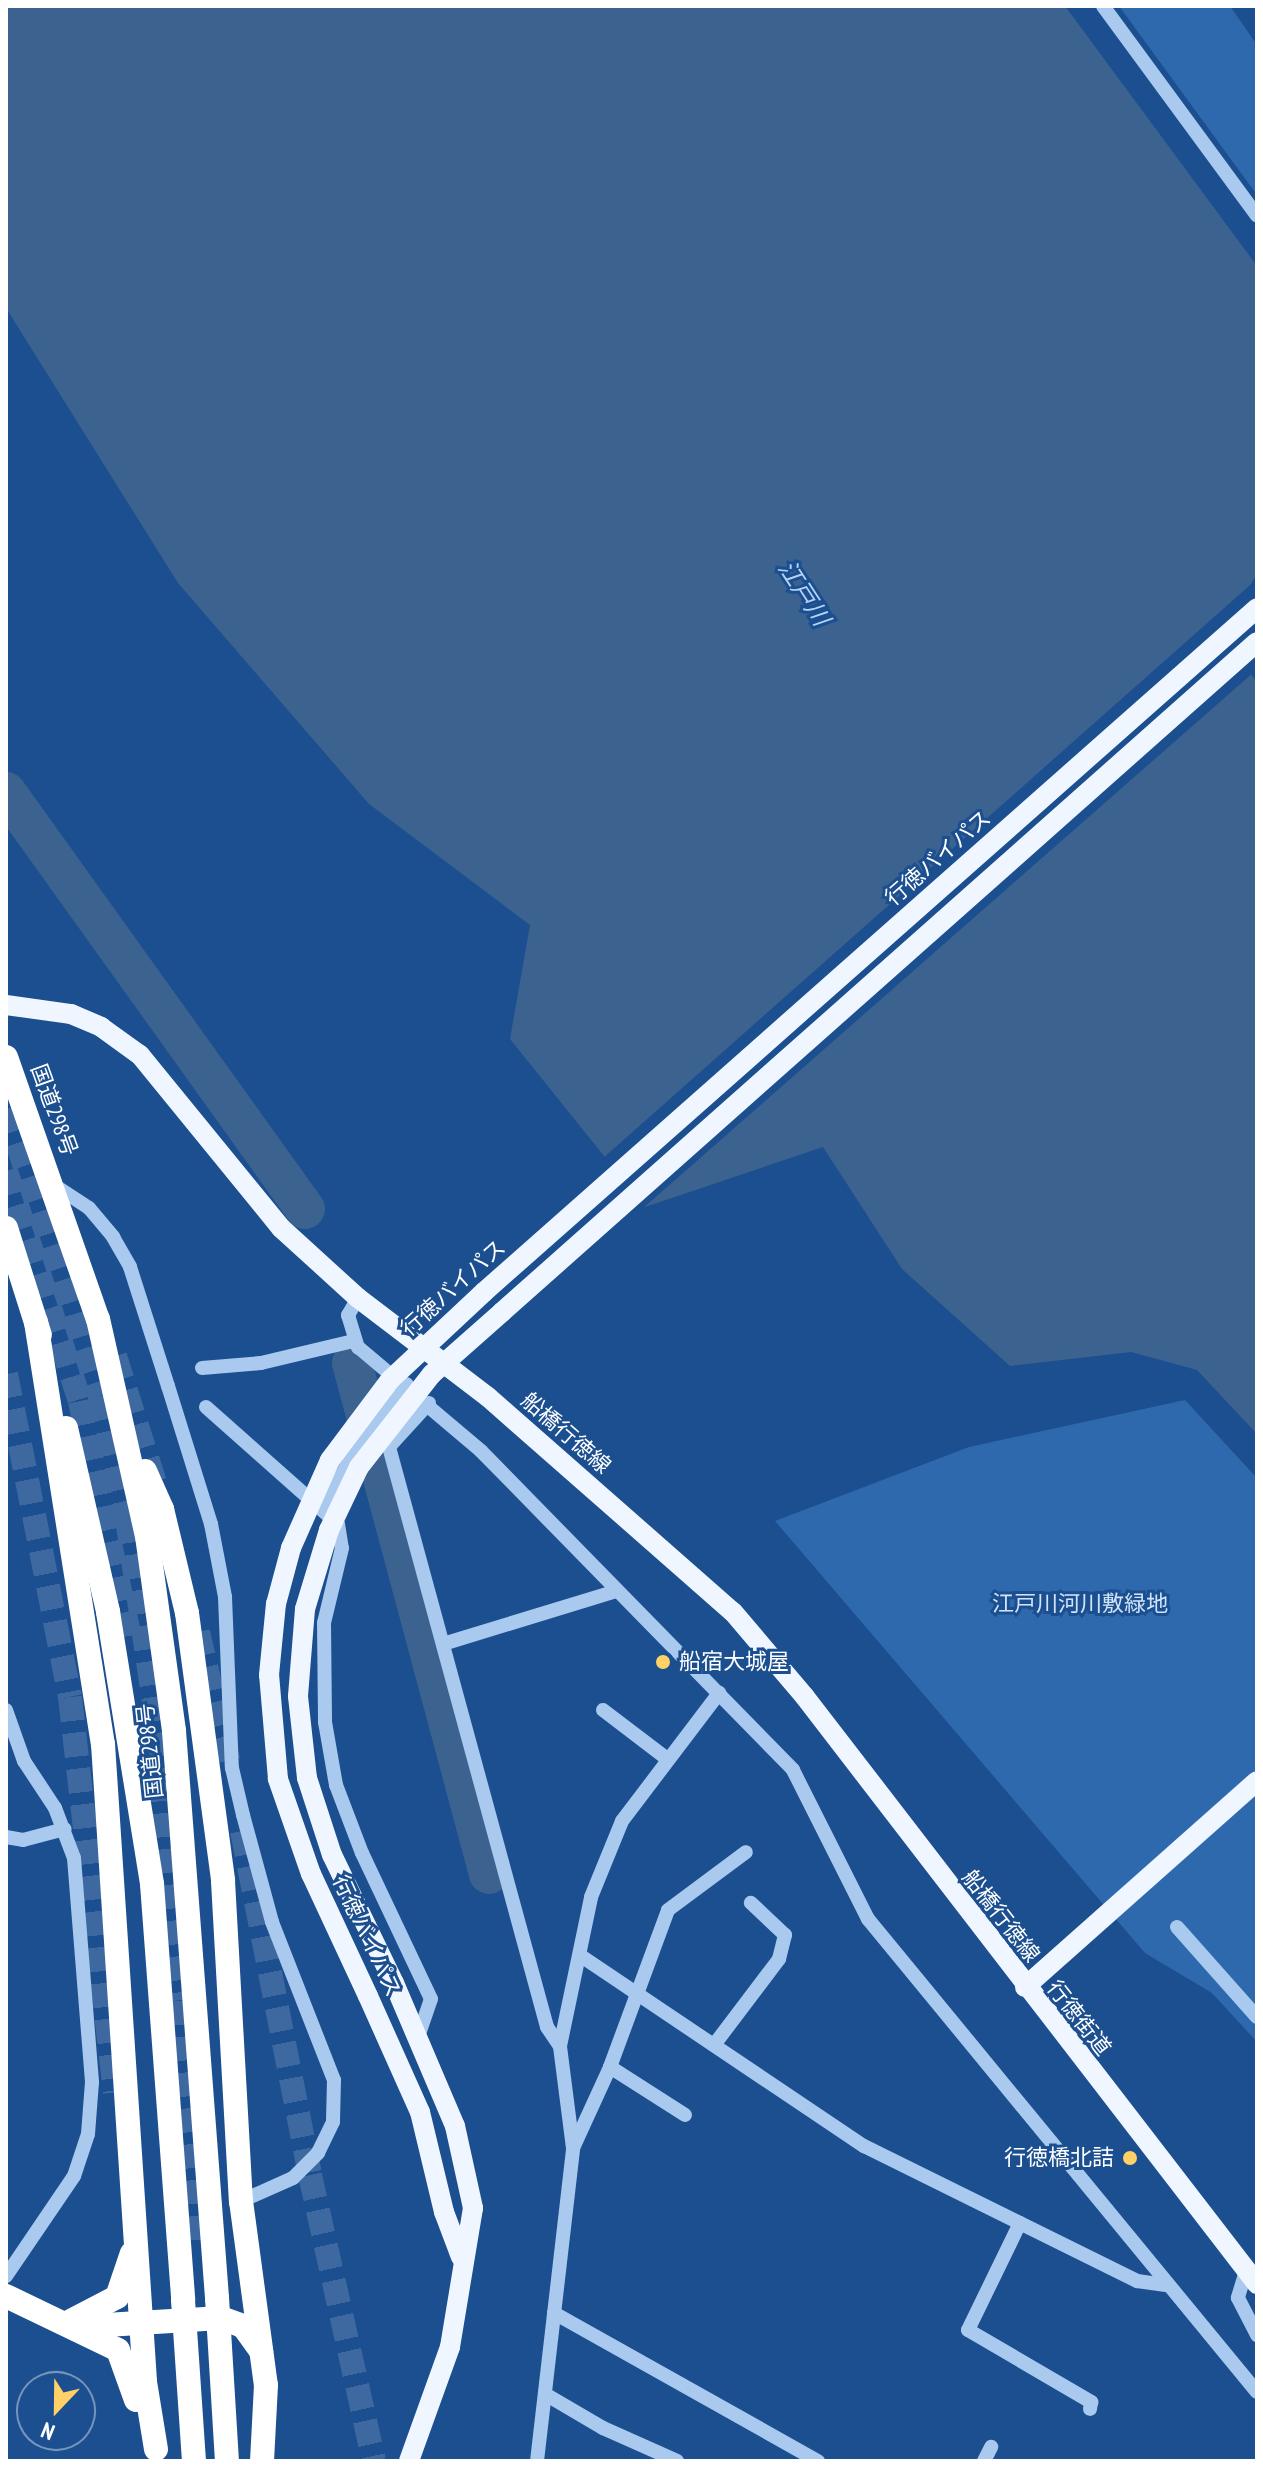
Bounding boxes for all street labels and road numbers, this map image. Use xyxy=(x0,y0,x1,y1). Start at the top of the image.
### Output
street label: 行徳バイパス xyxy=(880,805,996,911)
street label: 国道298号 xyxy=(25,1061,83,1159)
street label: 行徳バイパス xyxy=(395,1234,511,1342)
street label: 船橋行徳線 xyxy=(516,1387,616,1479)
street label: 国道298号 xyxy=(132,1702,168,1800)
street label: 船橋行徳線 xyxy=(957,1865,1045,1967)
street label: 行徳バイパス xyxy=(327,1871,407,2001)
street label: 行徳街道 xyxy=(1042,1975,1116,2061)

